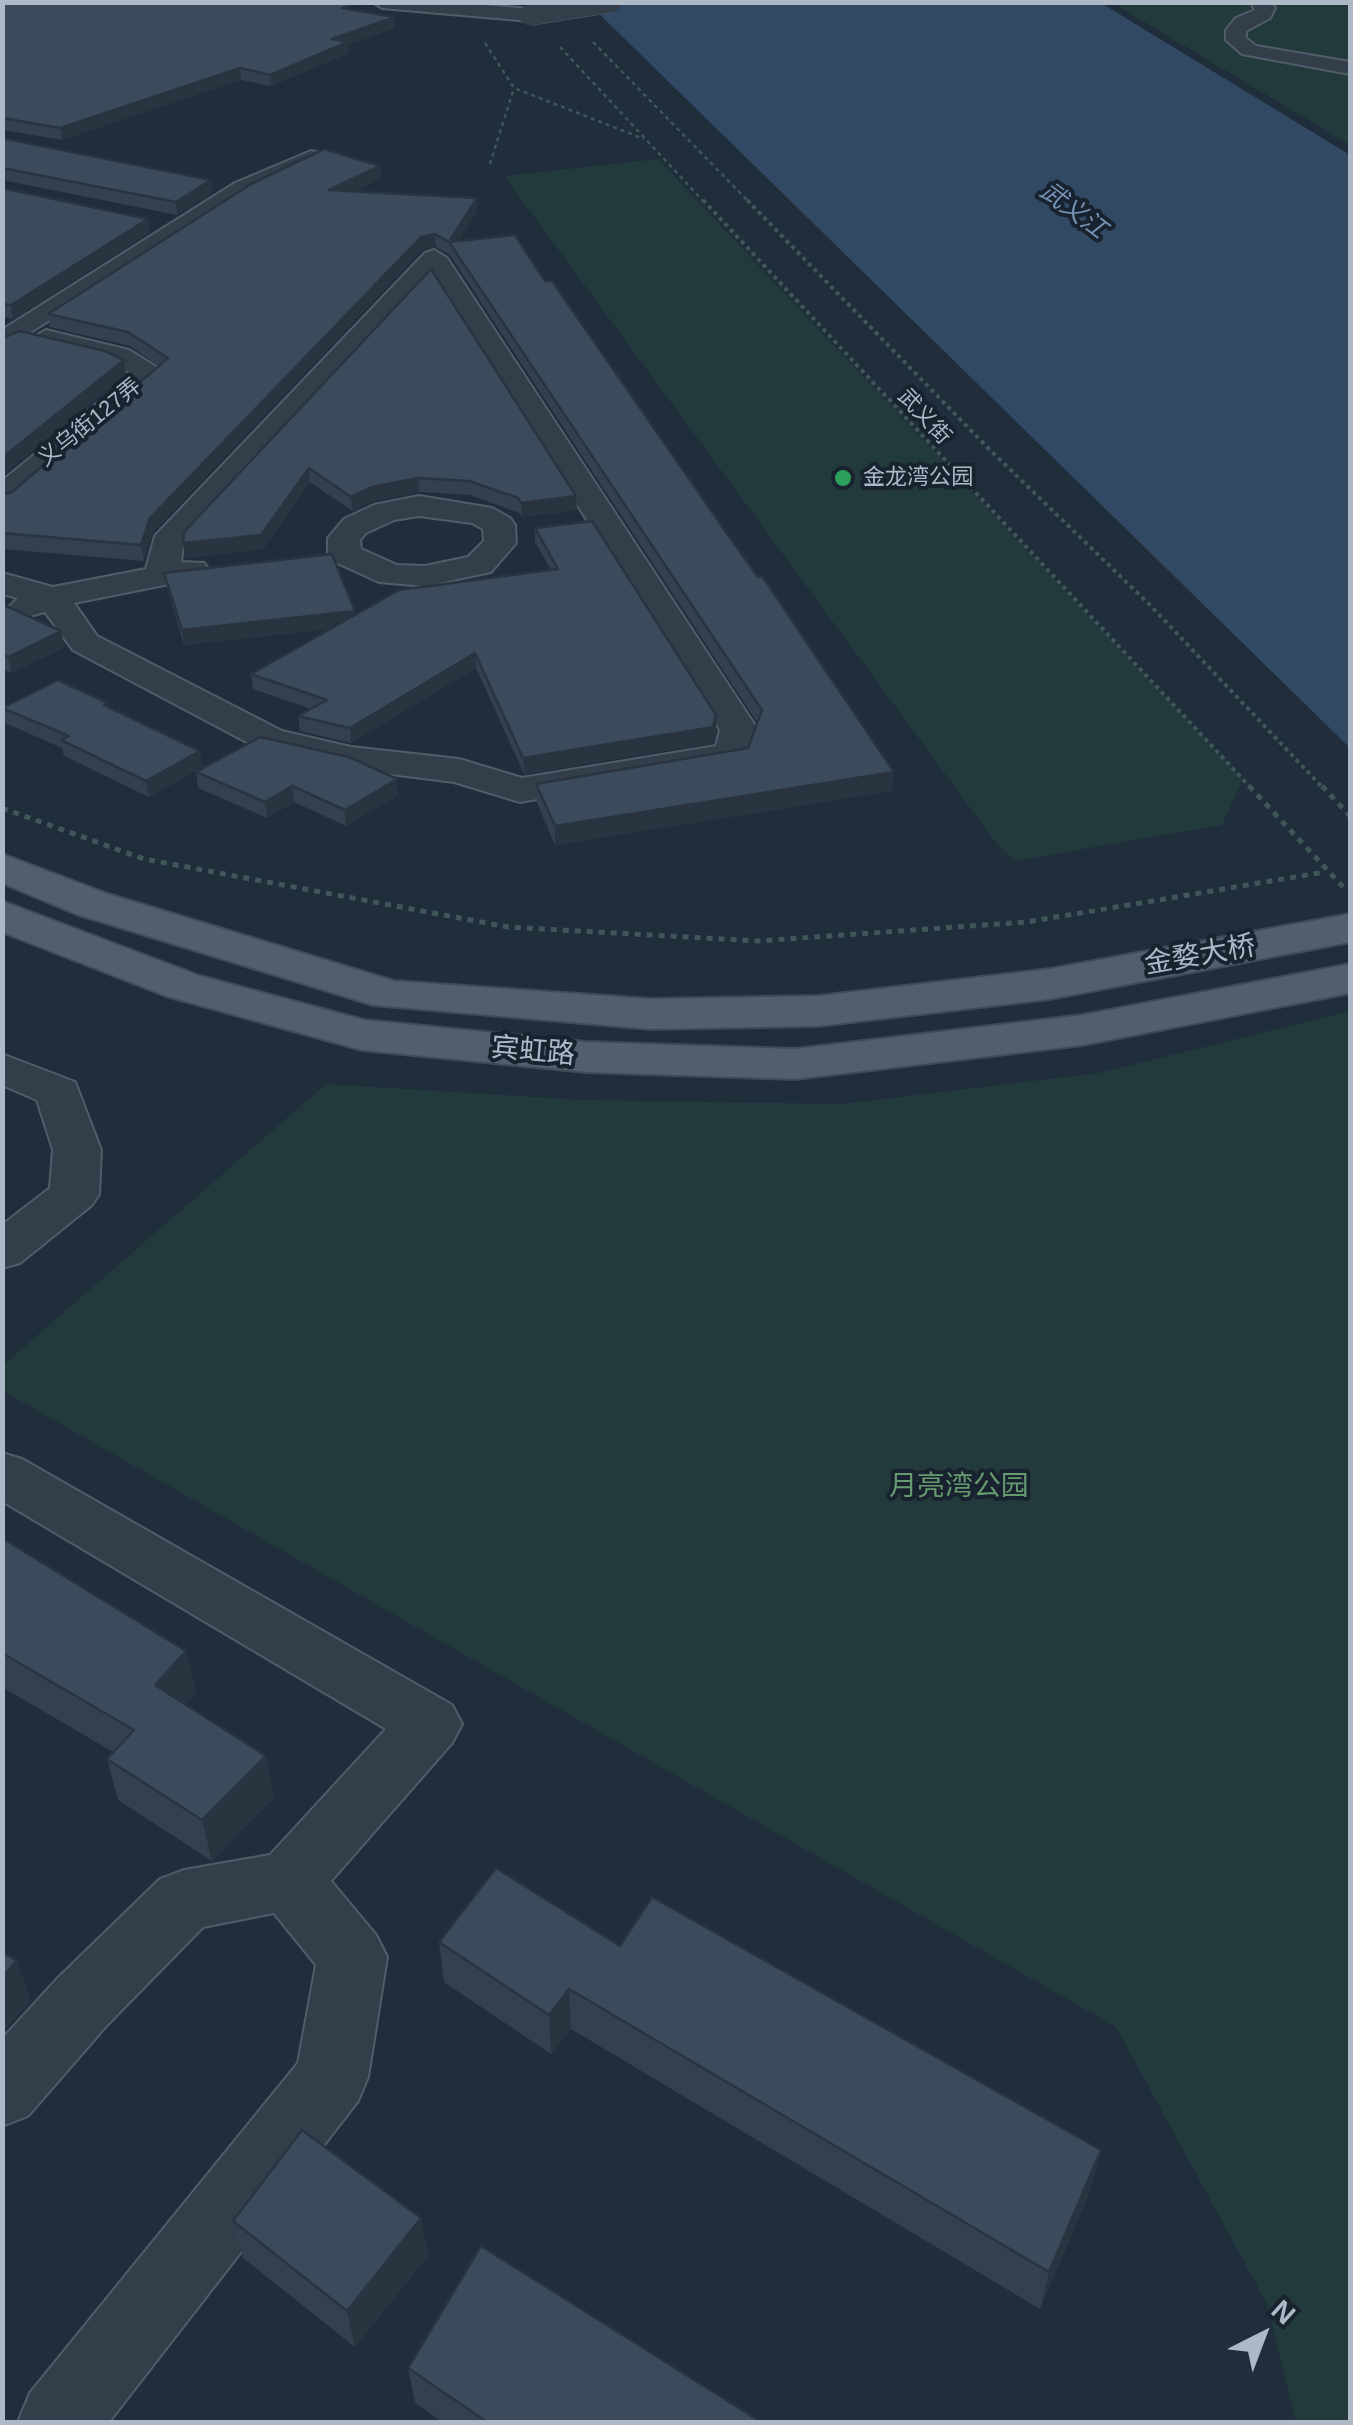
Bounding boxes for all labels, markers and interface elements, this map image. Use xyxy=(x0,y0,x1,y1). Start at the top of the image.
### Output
water label: 武义江 xyxy=(1034,176,1112,246)
street label: 义乌街127弄 xyxy=(33,374,147,472)
street label: 武义街 xyxy=(892,384,956,450)
place label: 金龙湾公园 xyxy=(863,465,973,491)
marker: 金龙湾公园 xyxy=(832,467,854,489)
street label: 金婺大桥 xyxy=(1142,930,1258,982)
street label: 宾虹路 xyxy=(490,1032,576,1072)
park label: 月亮湾公园 xyxy=(889,1470,1029,1504)
north arrow xyxy=(1213,2285,1313,2385)
text: N xyxy=(1266,2294,1301,2331)

